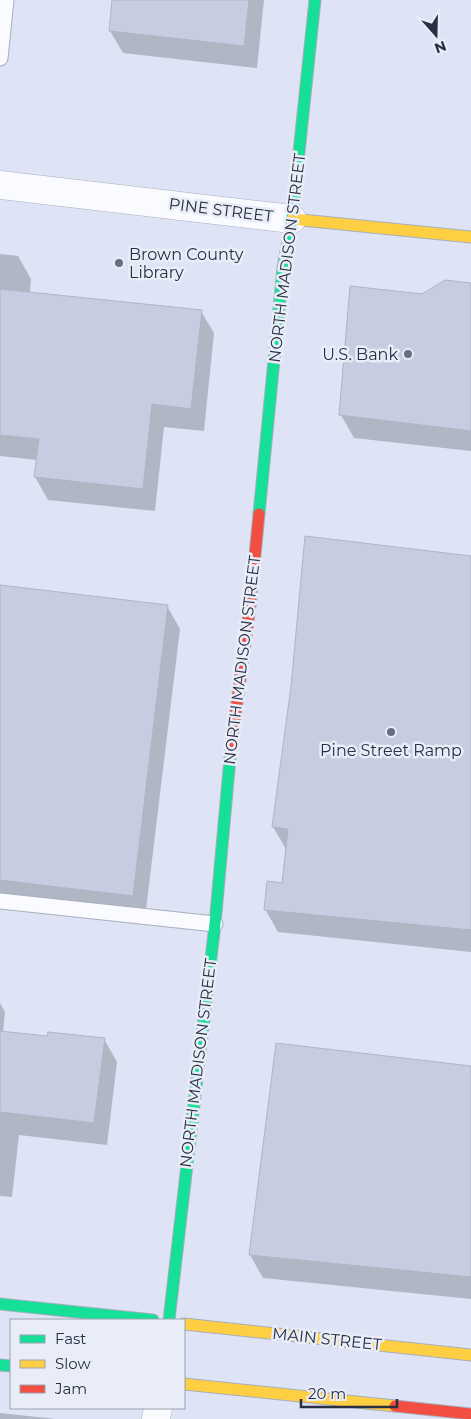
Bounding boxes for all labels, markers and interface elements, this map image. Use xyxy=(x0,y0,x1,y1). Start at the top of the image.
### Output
north arrow xyxy=(411,10,461,60)
text: N xyxy=(432,37,449,58)
street label: NORTH MADISON STREET xyxy=(265,152,309,364)
street label: PINE STREET xyxy=(168,194,275,226)
place label: Brown County Library xyxy=(129,245,244,282)
marker: Brown County Library xyxy=(113,257,125,269)
place label: U.S. Bank xyxy=(322,345,398,364)
marker: U.S. Bank xyxy=(402,348,414,360)
street label: NORTH MADISON STREET xyxy=(220,554,264,766)
marker: Pine Street Ramp xyxy=(385,726,397,738)
place label: Pine Street Ramp xyxy=(320,741,462,760)
street label: NORTH MADISON STREET xyxy=(176,957,220,1169)
legend xyxy=(10,1319,185,1409)
street label: MAIN STREET xyxy=(271,1324,383,1354)
text: Fast xyxy=(55,1329,86,1348)
text: Slow xyxy=(55,1354,91,1373)
scale bar xyxy=(301,1376,397,1408)
text: Jam xyxy=(54,1379,87,1398)
text: 20 m xyxy=(308,1384,346,1403)

